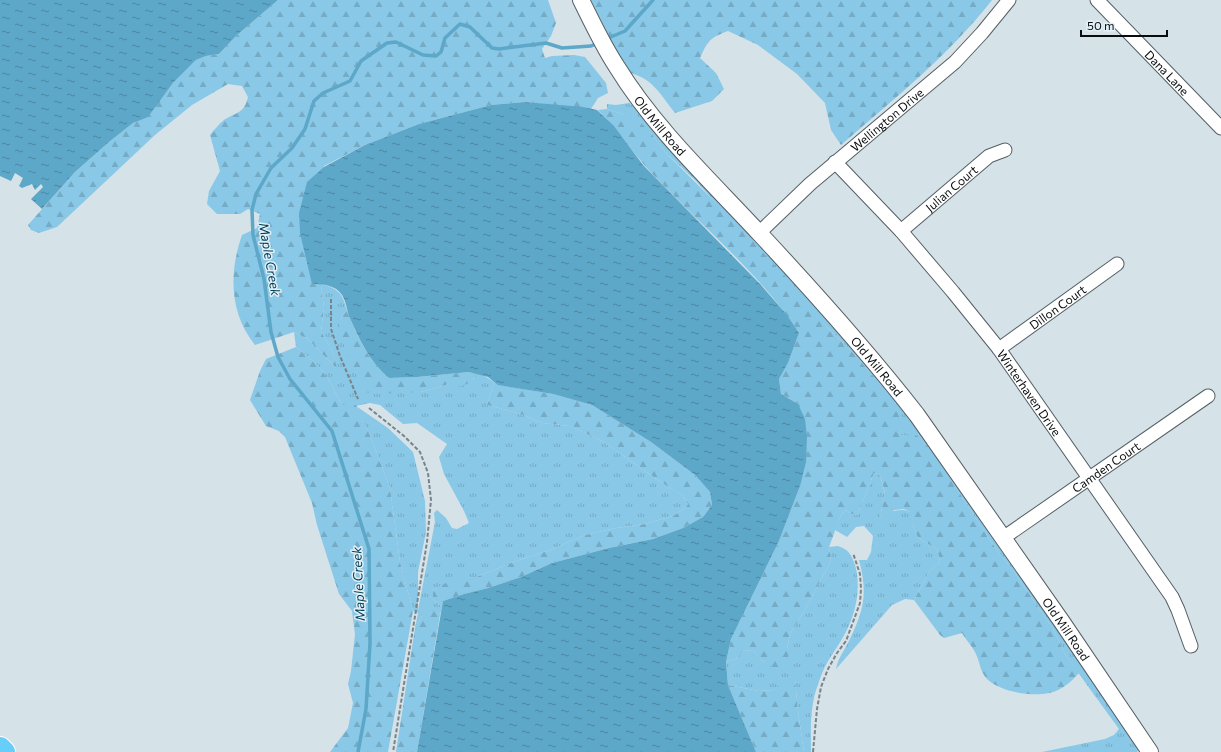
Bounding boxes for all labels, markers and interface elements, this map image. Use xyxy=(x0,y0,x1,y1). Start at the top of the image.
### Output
scale bar xyxy=(1081,12,1167,38)
text: 50 m xyxy=(1087,18,1115,32)
street label: Dana Lane xyxy=(1142,47,1192,98)
street label: Wellington Drive xyxy=(848,85,926,154)
street label: Old Mill Road xyxy=(632,93,689,158)
street label: Julian Court xyxy=(922,162,980,215)
water label: Maple Creek xyxy=(256,221,284,298)
street label: Dillon Court xyxy=(1026,282,1088,332)
street label: Old Mill Road xyxy=(848,333,906,399)
street label: Winterhaven Drive xyxy=(995,347,1064,438)
street label: Camden Court xyxy=(1069,438,1142,495)
water label: Maple Creek xyxy=(348,546,368,621)
street label: Old Mill Road xyxy=(1040,595,1093,663)

